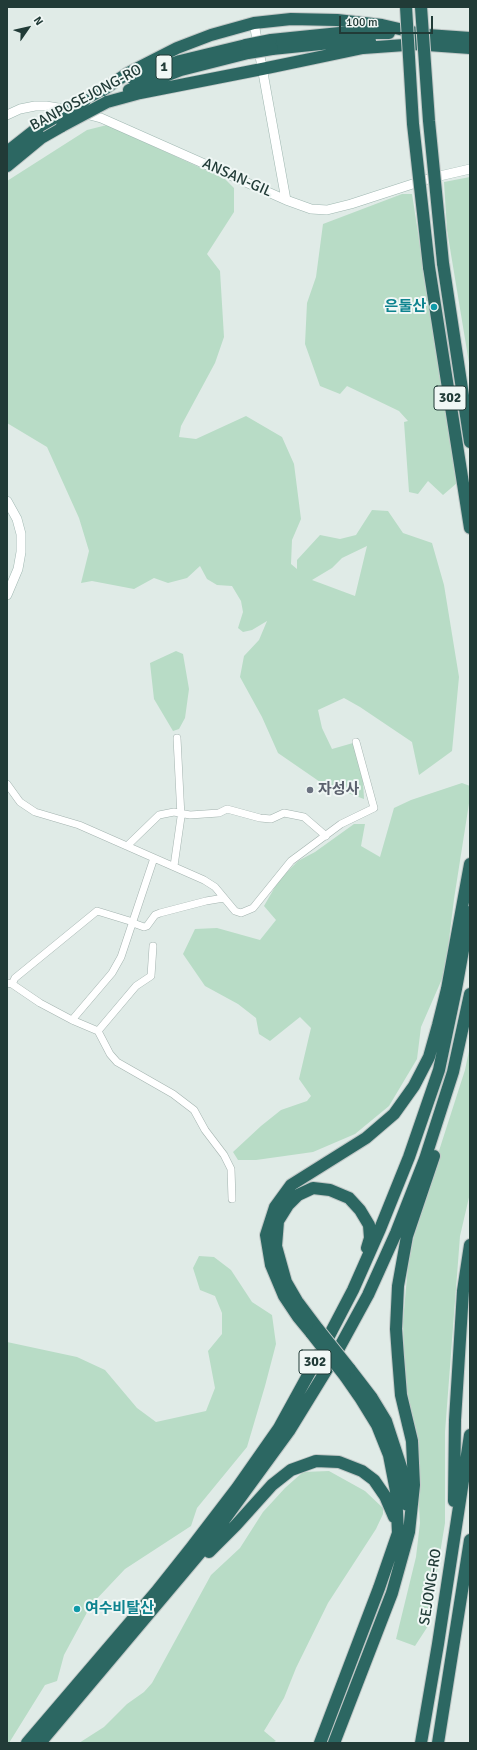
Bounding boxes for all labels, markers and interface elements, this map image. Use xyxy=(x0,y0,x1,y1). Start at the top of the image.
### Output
north arrow xyxy=(8,8,48,48)
scale bar xyxy=(341,8,435,34)
text: N xyxy=(31,14,46,28)
text: 100 m xyxy=(346,15,378,30)
road number: 1 xyxy=(156,55,172,79)
street label: BANPOSEJONG-RO xyxy=(27,61,145,135)
street label: ANSAN-GIL xyxy=(200,155,274,201)
place label: 은둘산 xyxy=(385,298,426,316)
marker: 은둘산 xyxy=(429,302,439,312)
road number: 302 xyxy=(434,386,466,410)
place label: 자성사 xyxy=(318,781,359,799)
marker: 자성사 xyxy=(305,785,315,795)
road number: 302 xyxy=(299,1350,331,1374)
street label: SEJONG-RO xyxy=(416,1548,446,1626)
place label: 여수비탈산 xyxy=(85,1600,154,1618)
marker: 여수비탈산 xyxy=(72,1604,82,1614)

